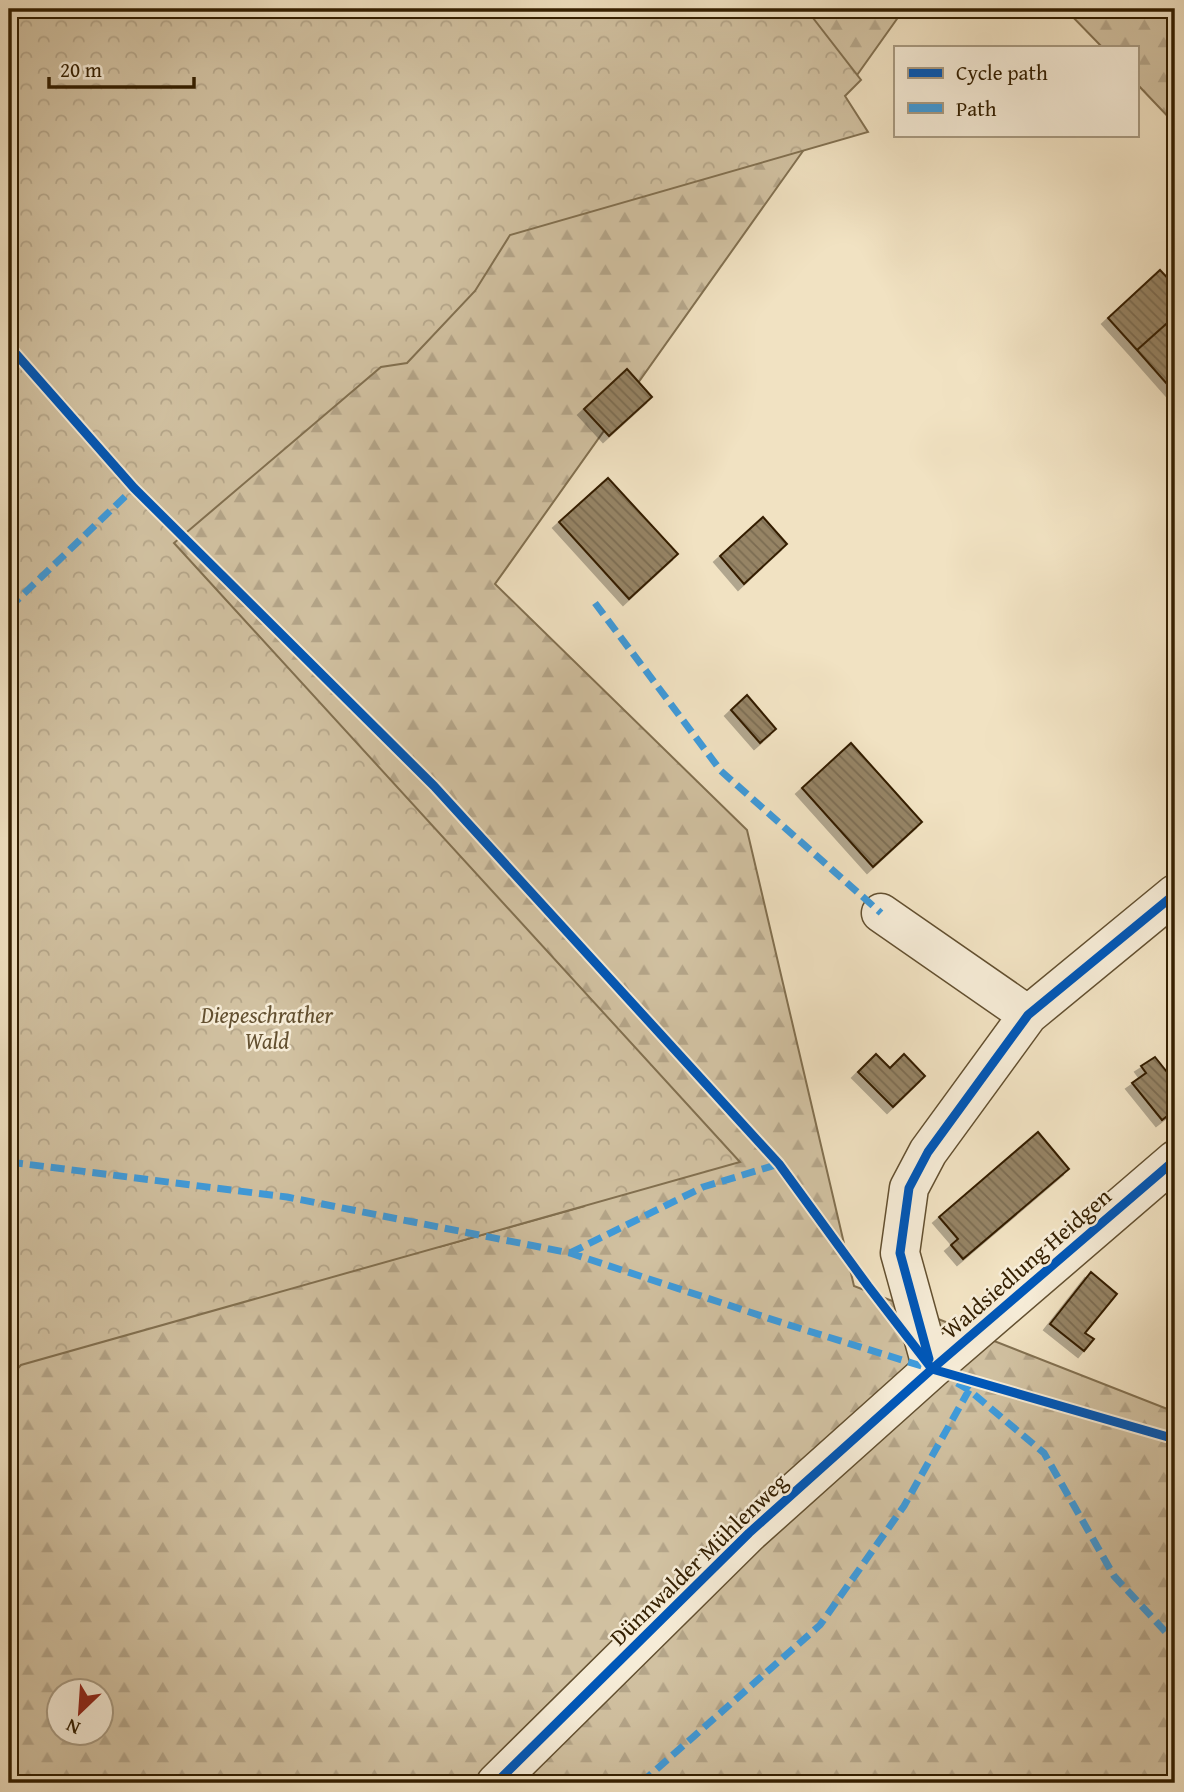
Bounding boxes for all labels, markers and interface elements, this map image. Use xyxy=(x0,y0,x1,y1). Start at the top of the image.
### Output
scale bar xyxy=(49,46,194,90)
legend xyxy=(894,46,1138,136)
text: 20 m xyxy=(60,54,102,85)
text: Cycle path xyxy=(956,57,1048,88)
text: Path xyxy=(956,93,997,124)
park label: Diepeschrather Wald xyxy=(200,998,335,1057)
street label: Waldsiedlung Heidgen xyxy=(934,1180,1118,1346)
street label: Dünnwalder Mühlenweg xyxy=(602,1465,795,1653)
north arrow xyxy=(46,1676,116,1746)
text: N xyxy=(61,1712,84,1743)

